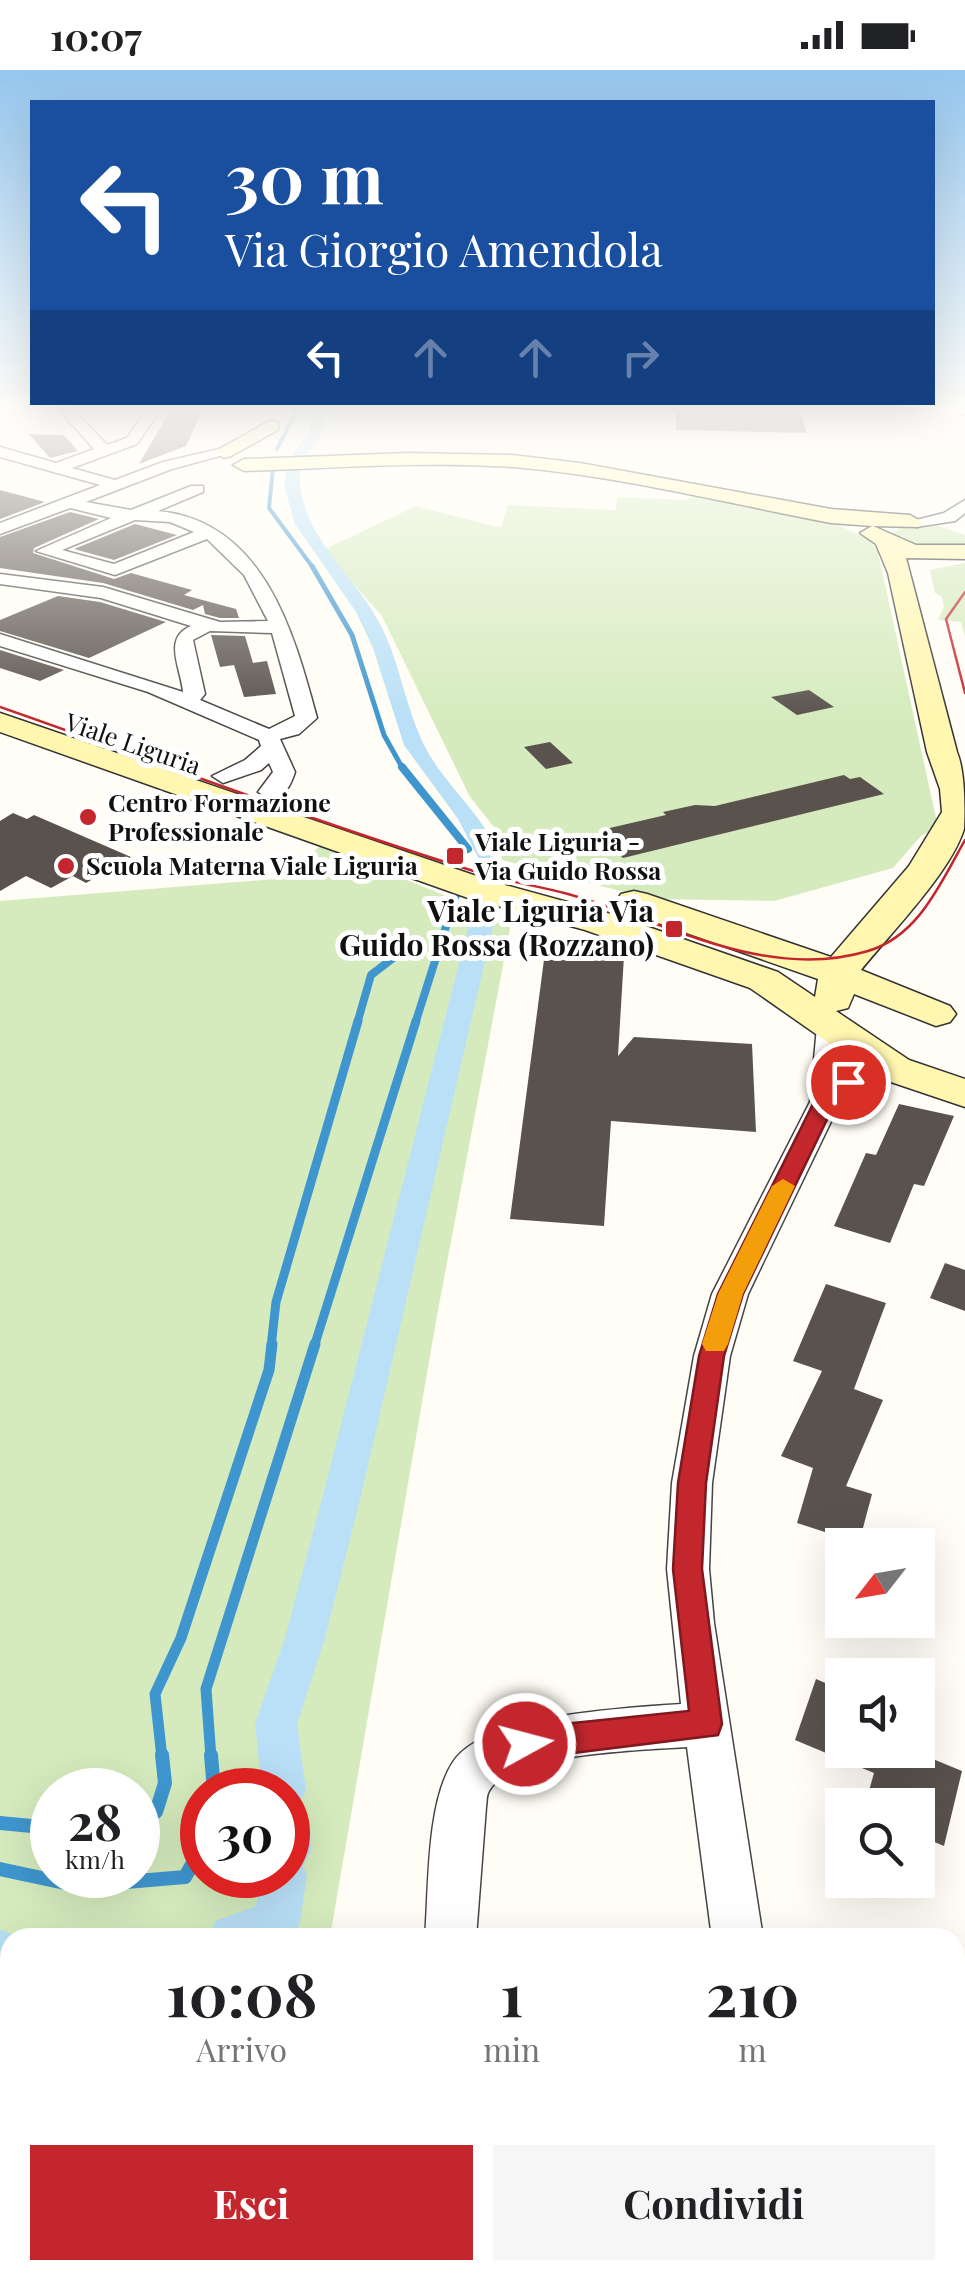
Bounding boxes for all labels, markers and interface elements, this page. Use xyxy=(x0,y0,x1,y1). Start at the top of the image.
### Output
text: 10:07 xyxy=(50,10,142,61)
text: 30 m xyxy=(225,128,384,222)
icon: left xyxy=(60,140,190,270)
text: Via Giorgio Amendola xyxy=(225,218,663,278)
icon: left xyxy=(298,330,353,385)
icon: ahead xyxy=(403,330,458,385)
icon: ahead xyxy=(508,330,563,385)
icon: right xyxy=(613,330,668,385)
street label: Viale Liguria xyxy=(60,704,206,781)
place label: Centro Formazione Professionale xyxy=(108,785,331,847)
marker: Centro Formazione Professionale xyxy=(77,806,99,828)
place label: Viale Liguria - Via Guido Rossa xyxy=(474,824,661,886)
marker: Viale Liguria - Via Guido Rossa xyxy=(444,845,466,867)
place label: Scuola Materna Viale Liguria xyxy=(86,848,418,881)
marker: Scuola Materna Viale Liguria xyxy=(55,855,77,877)
place label: Viale Liguria Via Guido Rossa (Rozzano) xyxy=(339,890,654,964)
marker: Viale Liguria Via Guido Rossa (Rozzano) xyxy=(663,918,685,940)
pin xyxy=(806,1040,891,1125)
icon: arrive xyxy=(821,1055,876,1110)
north arrow xyxy=(825,1528,935,1638)
map controls xyxy=(825,1528,935,1898)
button: sound xyxy=(825,1658,935,1768)
position arrow xyxy=(473,1692,577,1796)
speed limit sign: 30 xyxy=(180,1768,310,1898)
text: 28 xyxy=(68,1787,122,1854)
button: search xyxy=(825,1788,935,1898)
text: km/h xyxy=(65,1842,125,1875)
text: 10:08 xyxy=(166,1952,317,2032)
text: 1 xyxy=(500,1952,523,2032)
text: 210 xyxy=(706,1952,799,2032)
text: Arrivo xyxy=(196,2027,287,2070)
text: min xyxy=(483,2027,540,2070)
text: m xyxy=(738,2027,767,2070)
button: Esci xyxy=(30,2145,473,2260)
button: Condividi xyxy=(493,2145,935,2260)

